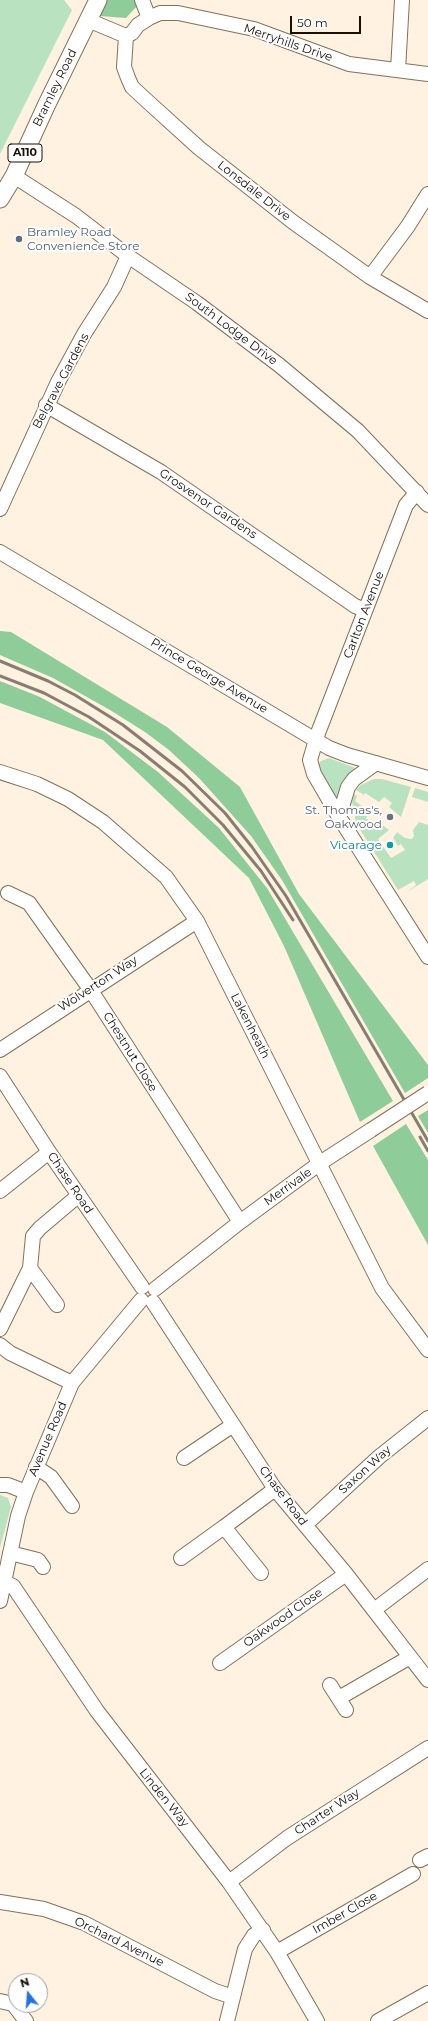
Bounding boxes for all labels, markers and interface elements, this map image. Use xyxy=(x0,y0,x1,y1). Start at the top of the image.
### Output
scale bar xyxy=(292,8,363,34)
text: 50 m xyxy=(297,15,328,30)
street label: Merryhills Drive xyxy=(242,21,334,65)
street label: Bramley Road xyxy=(30,47,80,129)
road number: A110 xyxy=(8,144,42,162)
street label: Lonsdale Drive xyxy=(215,158,293,224)
place label: Bramley Road Convenience Store xyxy=(27,225,140,253)
marker: Bramley Road Convenience Store xyxy=(14,234,24,244)
street label: South Lodge Drive xyxy=(182,290,280,368)
street label: Belgrave Gardens xyxy=(30,331,92,431)
street label: Grosvenor Gardens xyxy=(156,466,260,542)
street label: Carlton Avenue xyxy=(341,569,387,661)
street label: Prince George Avenue xyxy=(148,635,270,717)
place label: St. Thomas's, Oakwood xyxy=(305,803,382,831)
marker: St. Thomas's, Oakwood xyxy=(385,812,395,822)
place label: Vicarage xyxy=(330,838,382,852)
marker: Vicarage xyxy=(385,840,395,850)
street label: Wolverton Way xyxy=(56,953,140,1015)
street label: Lakenheath xyxy=(227,991,273,1061)
street label: Chestnut Close xyxy=(100,1010,160,1094)
street label: Chase Road xyxy=(44,1149,96,1217)
street label: Merrivale xyxy=(261,1165,315,1209)
street label: Avenue Road xyxy=(26,1399,70,1479)
street label: Saxon Way xyxy=(336,1443,394,1497)
street label: Chase Road xyxy=(256,1463,310,1529)
street label: Oakwood Close xyxy=(241,1585,325,1651)
street label: Linden Way xyxy=(136,1766,192,1830)
street label: Charter Way xyxy=(292,1786,362,1838)
street label: Imber Close xyxy=(310,1889,380,1937)
street label: Orchard Avenue xyxy=(72,1914,166,1970)
north arrow xyxy=(8,1973,48,2013)
text: N xyxy=(18,1974,31,1990)

